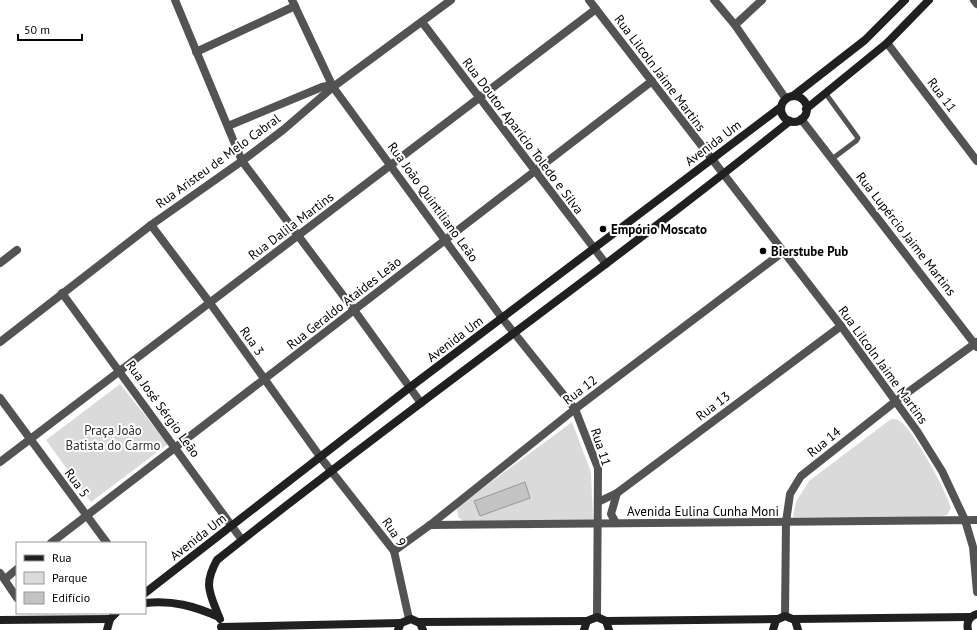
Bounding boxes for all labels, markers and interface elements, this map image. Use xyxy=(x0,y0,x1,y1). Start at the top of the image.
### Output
street label: Rua Lilcoln Jaime Martins xyxy=(611,11,709,135)
scale bar xyxy=(18,16,82,42)
text: 50 m xyxy=(24,22,50,37)
street label: Rua Doutor Aparício Toledo e Silva xyxy=(459,54,587,218)
street label: Rua 11 xyxy=(924,74,960,116)
street label: Rua Aristeu de Melo Cabral xyxy=(152,110,284,212)
street label: Avenida Um xyxy=(681,116,745,170)
street label: Rua João Quintiliano Leão xyxy=(384,139,482,265)
street label: Rua Lupércio Jaime Martins xyxy=(852,169,960,299)
street label: Rua Dalila Martins xyxy=(245,188,337,264)
place label: Empório Moscato xyxy=(611,221,707,238)
marker: Empório Moscato xyxy=(598,224,608,234)
place label: Bierstube Pub xyxy=(771,243,848,260)
marker: Bierstube Pub xyxy=(758,246,768,256)
street label: Rua Geraldo Ataides Leão xyxy=(283,253,405,353)
street label: Rua Lilcoln Jaime Martins xyxy=(834,303,932,427)
street label: Avenida Um xyxy=(423,312,487,366)
street label: Rua 3 xyxy=(236,323,268,359)
street label: Rua José Sérgio Leão xyxy=(122,357,204,461)
street label: Rua 12 xyxy=(559,372,601,408)
street label: Rua 13 xyxy=(692,388,734,424)
park label: Praça João Batista do Carmo xyxy=(66,422,160,454)
street label: Rua 14 xyxy=(804,423,844,461)
street label: Rua 11 xyxy=(587,426,615,468)
street label: Rua 5 xyxy=(61,465,93,501)
street label: Avenida Eulina Cunha Moni xyxy=(627,503,779,520)
street label: Avenida Um xyxy=(167,510,229,564)
street label: Rua 9 xyxy=(378,514,410,550)
legend xyxy=(16,542,146,614)
text: Rua xyxy=(52,550,71,565)
text: Parque xyxy=(52,570,87,585)
text: Edifício xyxy=(52,590,90,605)

